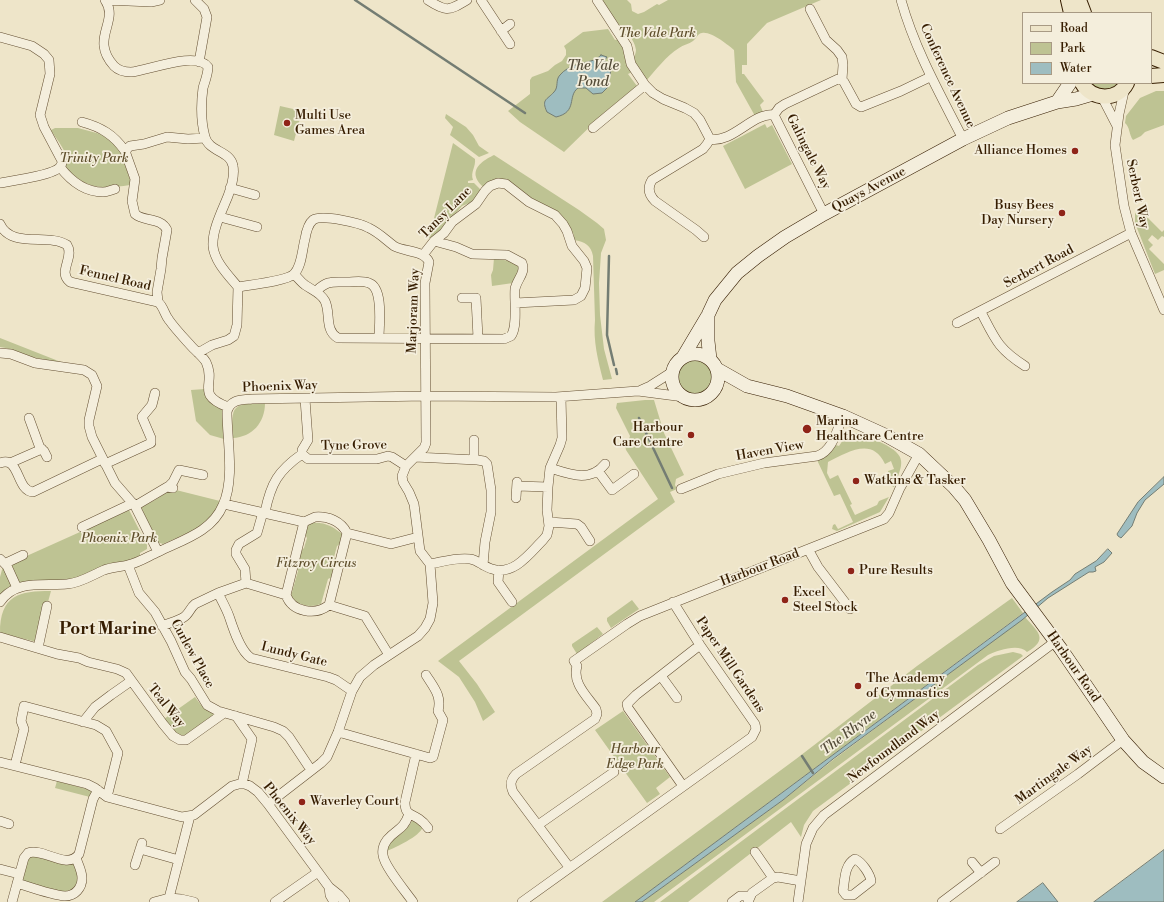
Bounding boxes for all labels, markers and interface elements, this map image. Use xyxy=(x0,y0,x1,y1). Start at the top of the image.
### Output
legend xyxy=(1022,12,1152,84)
street label: Conference Avenue xyxy=(916,21,978,131)
text: Road xyxy=(1060,21,1088,36)
park label: The Vale Park xyxy=(618,26,696,42)
text: Park xyxy=(1060,41,1085,56)
water label: The Vale Pond xyxy=(567,59,619,92)
text: Water xyxy=(1060,61,1092,76)
place label: Multi Use Games Area xyxy=(295,108,365,139)
street label: Galingale Way xyxy=(782,112,834,192)
marker: Multi Use Games Area xyxy=(282,118,292,128)
place label: Alliance Homes xyxy=(975,143,1067,159)
marker: Alliance Homes xyxy=(1070,146,1080,156)
park label: Trinity Park xyxy=(59,151,129,167)
street label: Serbert Way xyxy=(1122,158,1152,230)
street label: Quays Avenue xyxy=(829,164,909,216)
street label: Tansy Lane xyxy=(417,184,475,242)
place label: Busy Bees Day Nursery xyxy=(981,198,1054,229)
marker: Busy Bees Day Nursery xyxy=(1057,208,1067,218)
street label: Serbert Road xyxy=(1001,242,1077,292)
street label: Fennel Road xyxy=(78,263,152,295)
street label: Marjoram Way xyxy=(405,268,423,354)
street label: Phoenix Way xyxy=(242,378,318,396)
place label: Marina Healthcare Centre xyxy=(816,414,924,445)
place label: Harbour Care Centre xyxy=(613,420,683,451)
marker: Marina Healthcare Centre xyxy=(801,423,813,435)
marker: Harbour Care Centre xyxy=(686,430,696,440)
street label: Haven View xyxy=(735,437,805,465)
street label: Tyne Grove xyxy=(321,438,387,454)
place label: Watkins & Tasker xyxy=(864,473,966,489)
marker: Watkins & Tasker xyxy=(851,476,861,486)
park label: Phoenix Park xyxy=(81,531,157,547)
street label: Harbour Road xyxy=(718,546,802,590)
park label: Fitzroy Circus xyxy=(276,556,356,572)
place label: Pure Results xyxy=(859,563,933,579)
marker: Pure Results xyxy=(846,566,856,576)
place label: Excel Steel Stock xyxy=(793,585,857,616)
marker: Excel Steel Stock xyxy=(780,595,790,605)
street label: Paper Mill Gardens xyxy=(692,614,768,716)
street label: Curlew Place xyxy=(167,617,217,691)
district label: Port Marine xyxy=(59,620,157,640)
street label: Harbour Road xyxy=(1043,629,1103,705)
street label: Lundy Gate xyxy=(259,639,329,671)
place label: The Academy of Gymnastics xyxy=(866,671,949,702)
street label: Teal Way xyxy=(144,681,188,731)
marker: The Academy of Gymnastics xyxy=(853,681,863,691)
water label: The Rhyne xyxy=(818,707,880,759)
street label: Newfoundland Way xyxy=(845,707,943,787)
park label: Harbour Edge Park xyxy=(606,742,664,773)
street label: Martingale Way xyxy=(1013,742,1095,808)
street label: Phoenix Way xyxy=(259,780,319,848)
place label: Waverley Court xyxy=(310,794,399,810)
marker: Waverley Court xyxy=(297,797,307,807)

